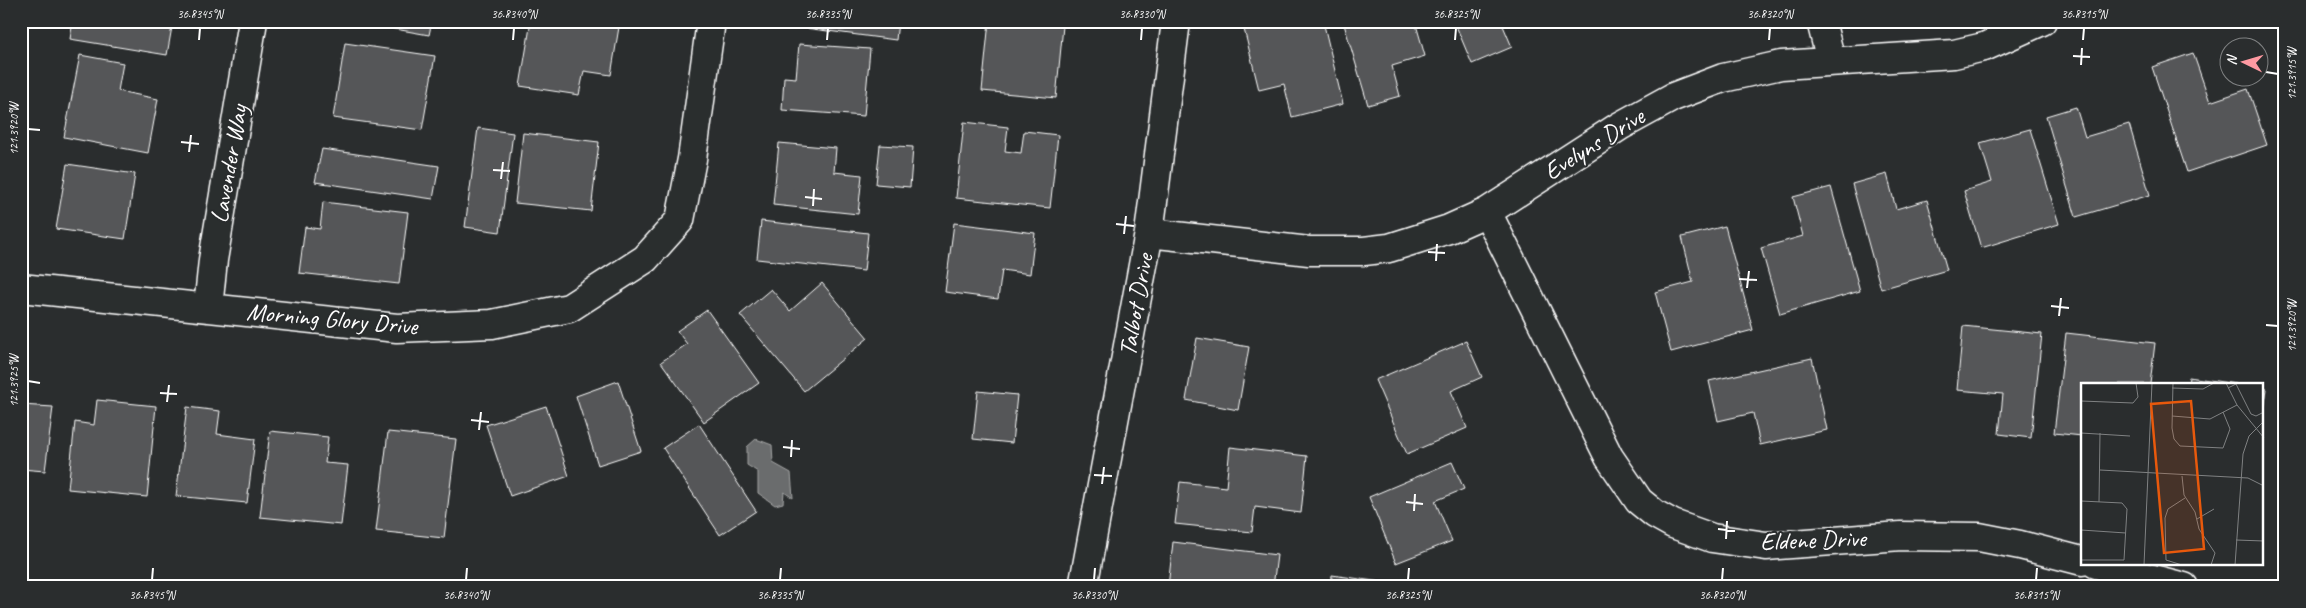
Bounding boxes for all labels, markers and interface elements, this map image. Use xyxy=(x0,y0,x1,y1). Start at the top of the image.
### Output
text: 36.8345°N xyxy=(177,6,224,22)
text: 36.8340°N xyxy=(491,6,538,22)
text: 36.8335°N xyxy=(805,6,852,22)
text: 36.8330°N xyxy=(1119,6,1166,22)
text: 36.8325°N xyxy=(1433,6,1480,22)
text: 36.8320°N xyxy=(1747,6,1794,22)
text: 36.8315°N xyxy=(2061,6,2108,22)
north arrow xyxy=(2218,38,2268,88)
text: 121.3915°W xyxy=(2284,46,2300,100)
text: N xyxy=(2223,54,2241,66)
street label: Evelyns Drive xyxy=(1538,100,1652,187)
text: 121.3920°W xyxy=(6,101,22,155)
street label: Lavender Way xyxy=(203,101,255,225)
street label: Talbot Drive xyxy=(1111,250,1161,359)
street label: Morning Glory Drive xyxy=(245,296,421,343)
text: 121.3920°W xyxy=(2284,298,2300,352)
text: 121.3925°W xyxy=(6,353,22,407)
inset map xyxy=(2081,383,2264,566)
street label: Eldene Drive xyxy=(1760,522,1868,558)
text: 36.8345°N xyxy=(129,587,176,603)
text: 36.8340°N xyxy=(443,587,490,603)
text: 36.8335°N xyxy=(757,587,804,603)
text: 36.8330°N xyxy=(1071,587,1118,603)
text: 36.8325°N xyxy=(1385,587,1432,603)
text: 36.8320°N xyxy=(1699,587,1746,603)
text: 36.8315°N xyxy=(2013,587,2060,603)

